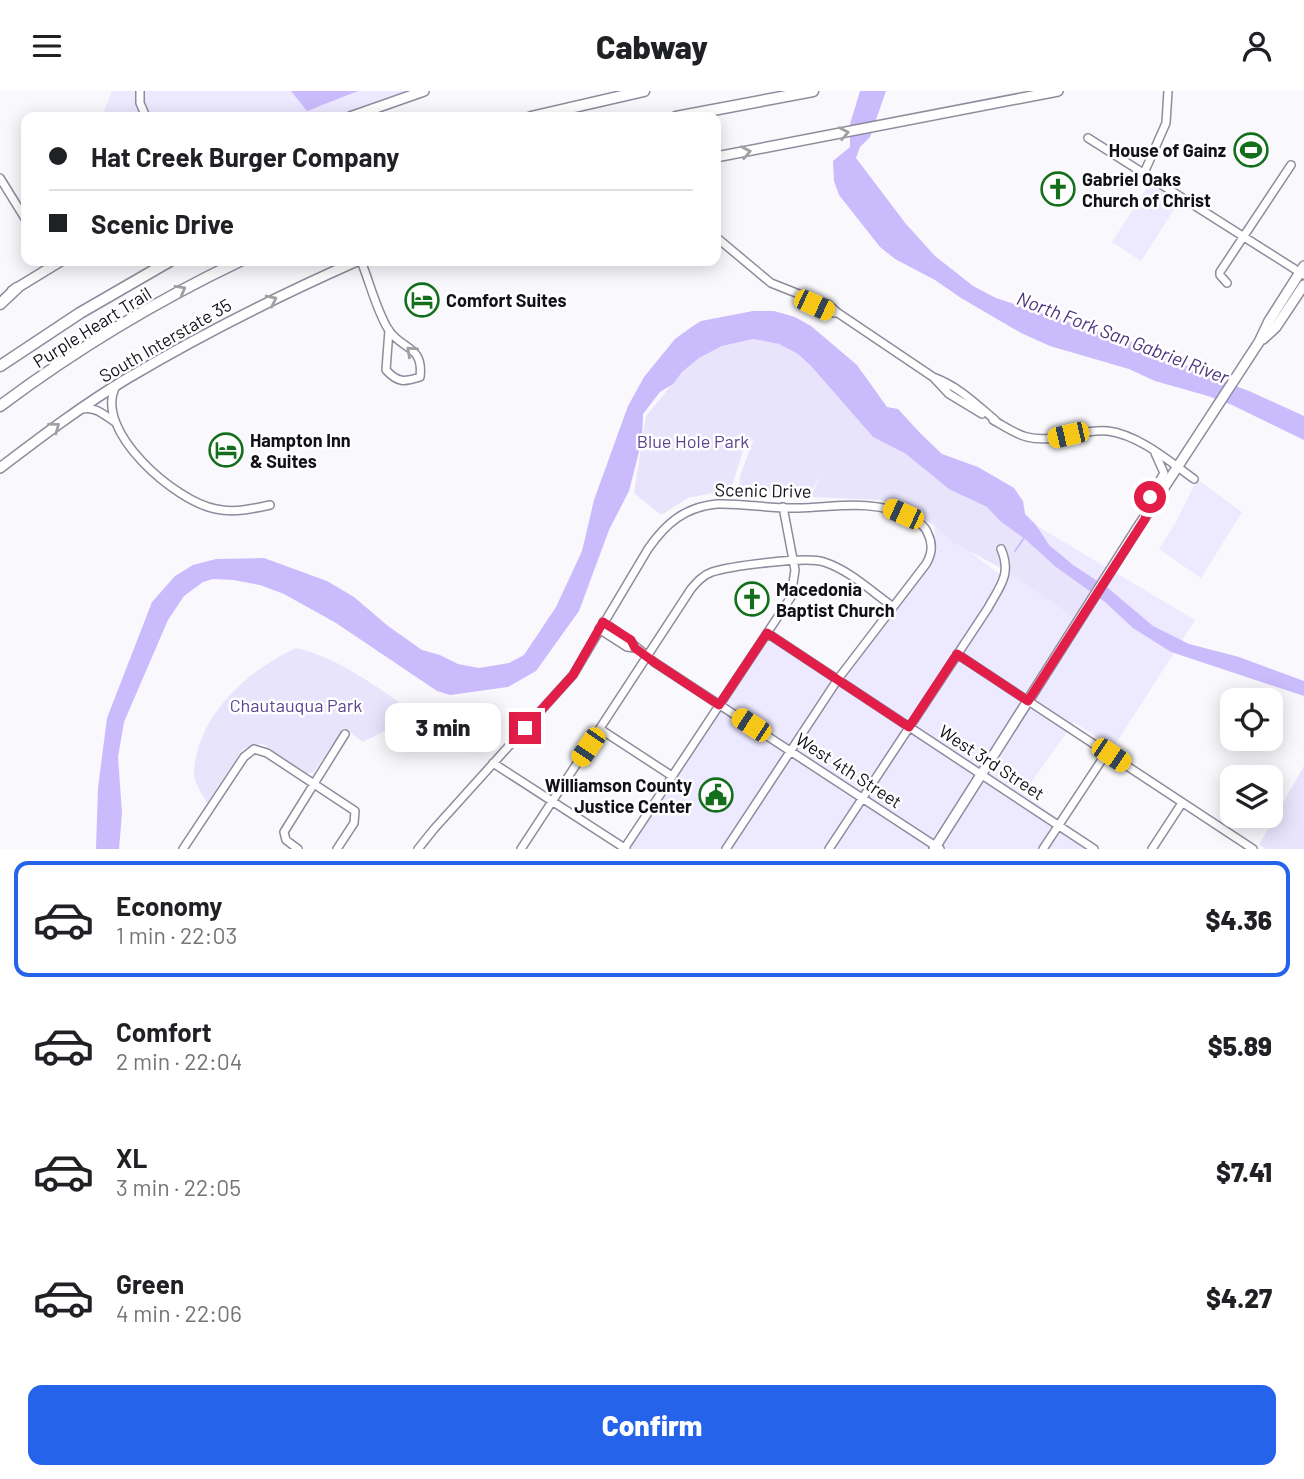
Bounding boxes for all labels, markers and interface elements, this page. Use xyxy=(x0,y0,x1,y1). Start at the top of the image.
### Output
icon: menu xyxy=(28,27,66,65)
text: Cabway xyxy=(596,27,708,65)
icon: person xyxy=(1238,27,1276,65)
one-way arrow xyxy=(838,126,850,141)
sports icon: House of Gainz xyxy=(1232,131,1270,169)
place label: House of Gainz xyxy=(1109,139,1226,161)
text: Hat Creek Burger Company xyxy=(91,141,399,172)
one-way arrow xyxy=(740,145,752,160)
place label: Gabriel Oaks Church of Christ xyxy=(1082,168,1211,211)
church icon: Gabriel Oaks Church of Christ xyxy=(1039,170,1077,208)
text: Scenic Drive xyxy=(91,208,234,239)
hotel icon: Comfort Suites xyxy=(403,281,441,319)
street label: Purple Heart Trail xyxy=(29,282,155,372)
one-way arrow xyxy=(174,285,186,298)
water label: North Fork San Gabriel River xyxy=(1014,286,1233,389)
car xyxy=(791,287,838,323)
place label: Comfort Suites xyxy=(446,289,566,311)
street label: South Interstate 35 xyxy=(95,293,235,387)
one-way arrow xyxy=(265,294,277,308)
one-way arrow xyxy=(406,347,419,359)
car xyxy=(1046,420,1091,450)
one-way arrow xyxy=(47,422,59,435)
place label: Hampton Inn & Suites xyxy=(250,429,351,472)
park label: Blue Hole Park xyxy=(637,430,749,452)
hotel icon: Hampton Inn & Suites xyxy=(207,431,245,469)
street label: Scenic Drive xyxy=(714,478,812,502)
route start xyxy=(1134,481,1166,513)
car xyxy=(880,496,927,532)
place label: Macedonia Baptist Church xyxy=(776,578,895,621)
church icon: Macedonia Baptist Church xyxy=(733,580,771,618)
map controls xyxy=(1220,688,1283,828)
button: locate xyxy=(1220,688,1283,751)
park label: Chautauqua Park xyxy=(230,694,362,716)
callout: 3 min xyxy=(385,703,500,753)
car xyxy=(728,705,775,745)
route end xyxy=(509,712,541,744)
text: 3 min xyxy=(415,713,471,741)
street label: West 3rd Street xyxy=(935,720,1049,804)
car xyxy=(568,724,609,770)
street label: West 4th Street xyxy=(792,728,906,812)
car xyxy=(1088,735,1135,775)
button: layers xyxy=(1220,765,1283,828)
place label: Williamson County Justice Center xyxy=(545,774,692,817)
public building icon: Williamson County Justice Center xyxy=(697,776,735,814)
icon: car xyxy=(32,888,95,951)
text: Economy xyxy=(116,890,222,921)
text: $4.36 xyxy=(1205,904,1272,935)
text: 1 min · 22:03 xyxy=(116,921,237,949)
icon: car xyxy=(32,1014,95,1077)
text: Comfort xyxy=(116,1016,212,1047)
text: $5.89 xyxy=(1208,1030,1272,1061)
text: 2 min · 22:04 xyxy=(116,1047,242,1075)
icon: car xyxy=(32,1140,95,1203)
text: XL xyxy=(116,1142,147,1173)
text: $7.41 xyxy=(1216,1156,1272,1187)
text: 3 min · 22:05 xyxy=(116,1173,241,1201)
icon: car xyxy=(32,1266,95,1329)
text: Green xyxy=(116,1268,184,1299)
text: $4.27 xyxy=(1206,1282,1272,1313)
text: 4 min · 22:06 xyxy=(116,1299,242,1327)
button: Confirm xyxy=(28,1385,1276,1465)

